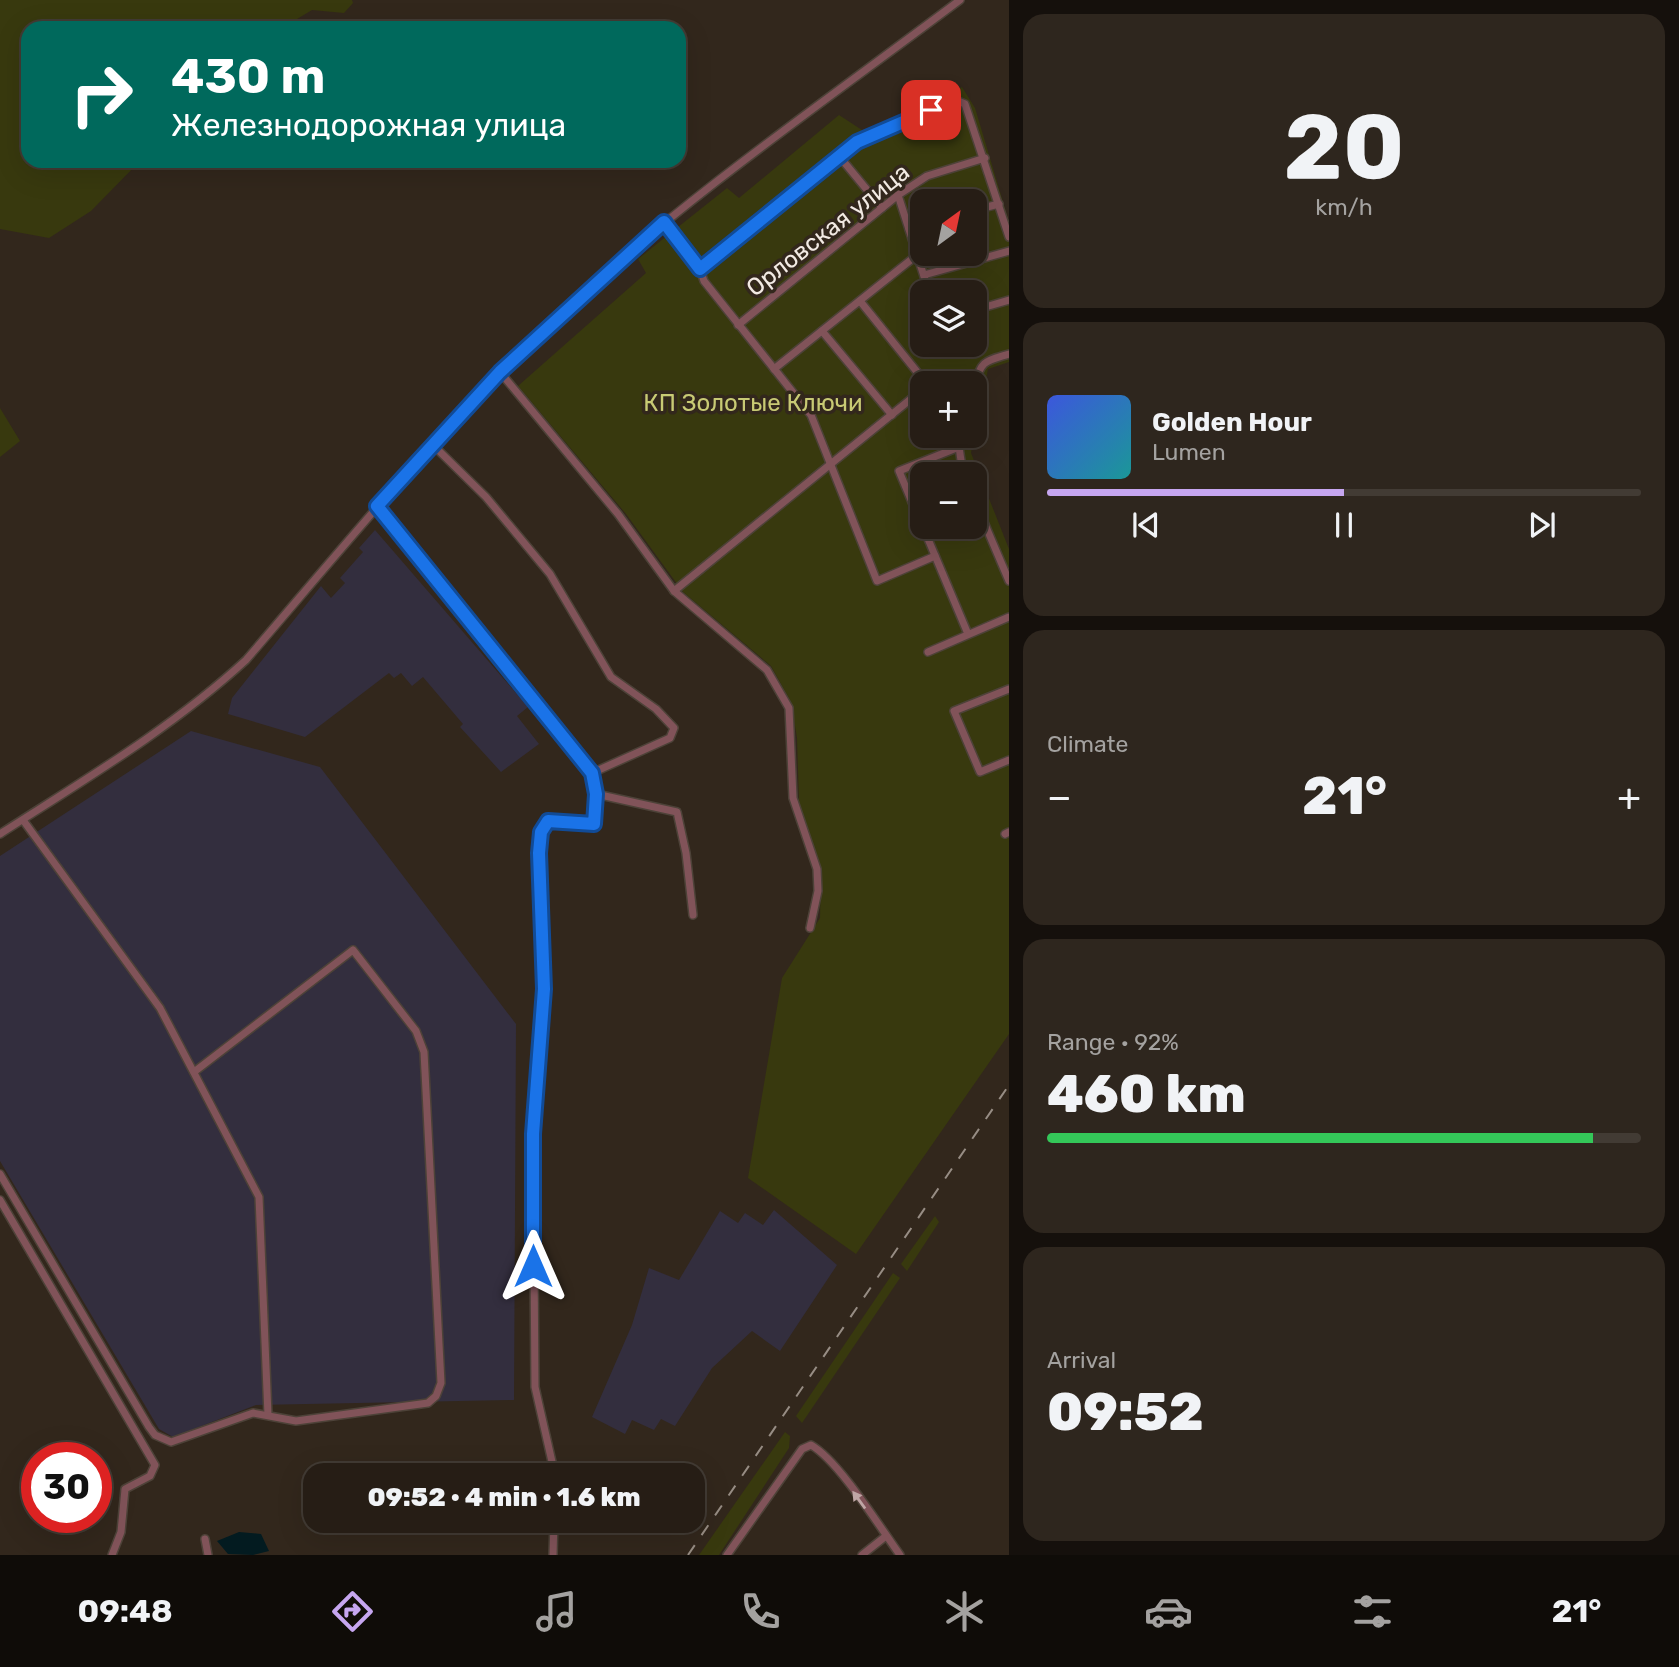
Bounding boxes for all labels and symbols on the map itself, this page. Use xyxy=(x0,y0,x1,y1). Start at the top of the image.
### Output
pin xyxy=(901,80,961,140)
street label: Орловская улица xyxy=(741,158,915,302)
north arrow xyxy=(910,189,987,266)
park label: КП Золотые Ключи xyxy=(643,389,863,417)
position arrow xyxy=(496,1229,570,1303)
speed limit sign: 30 xyxy=(21,1442,112,1533)
one-way arrow xyxy=(852,1491,866,1509)

